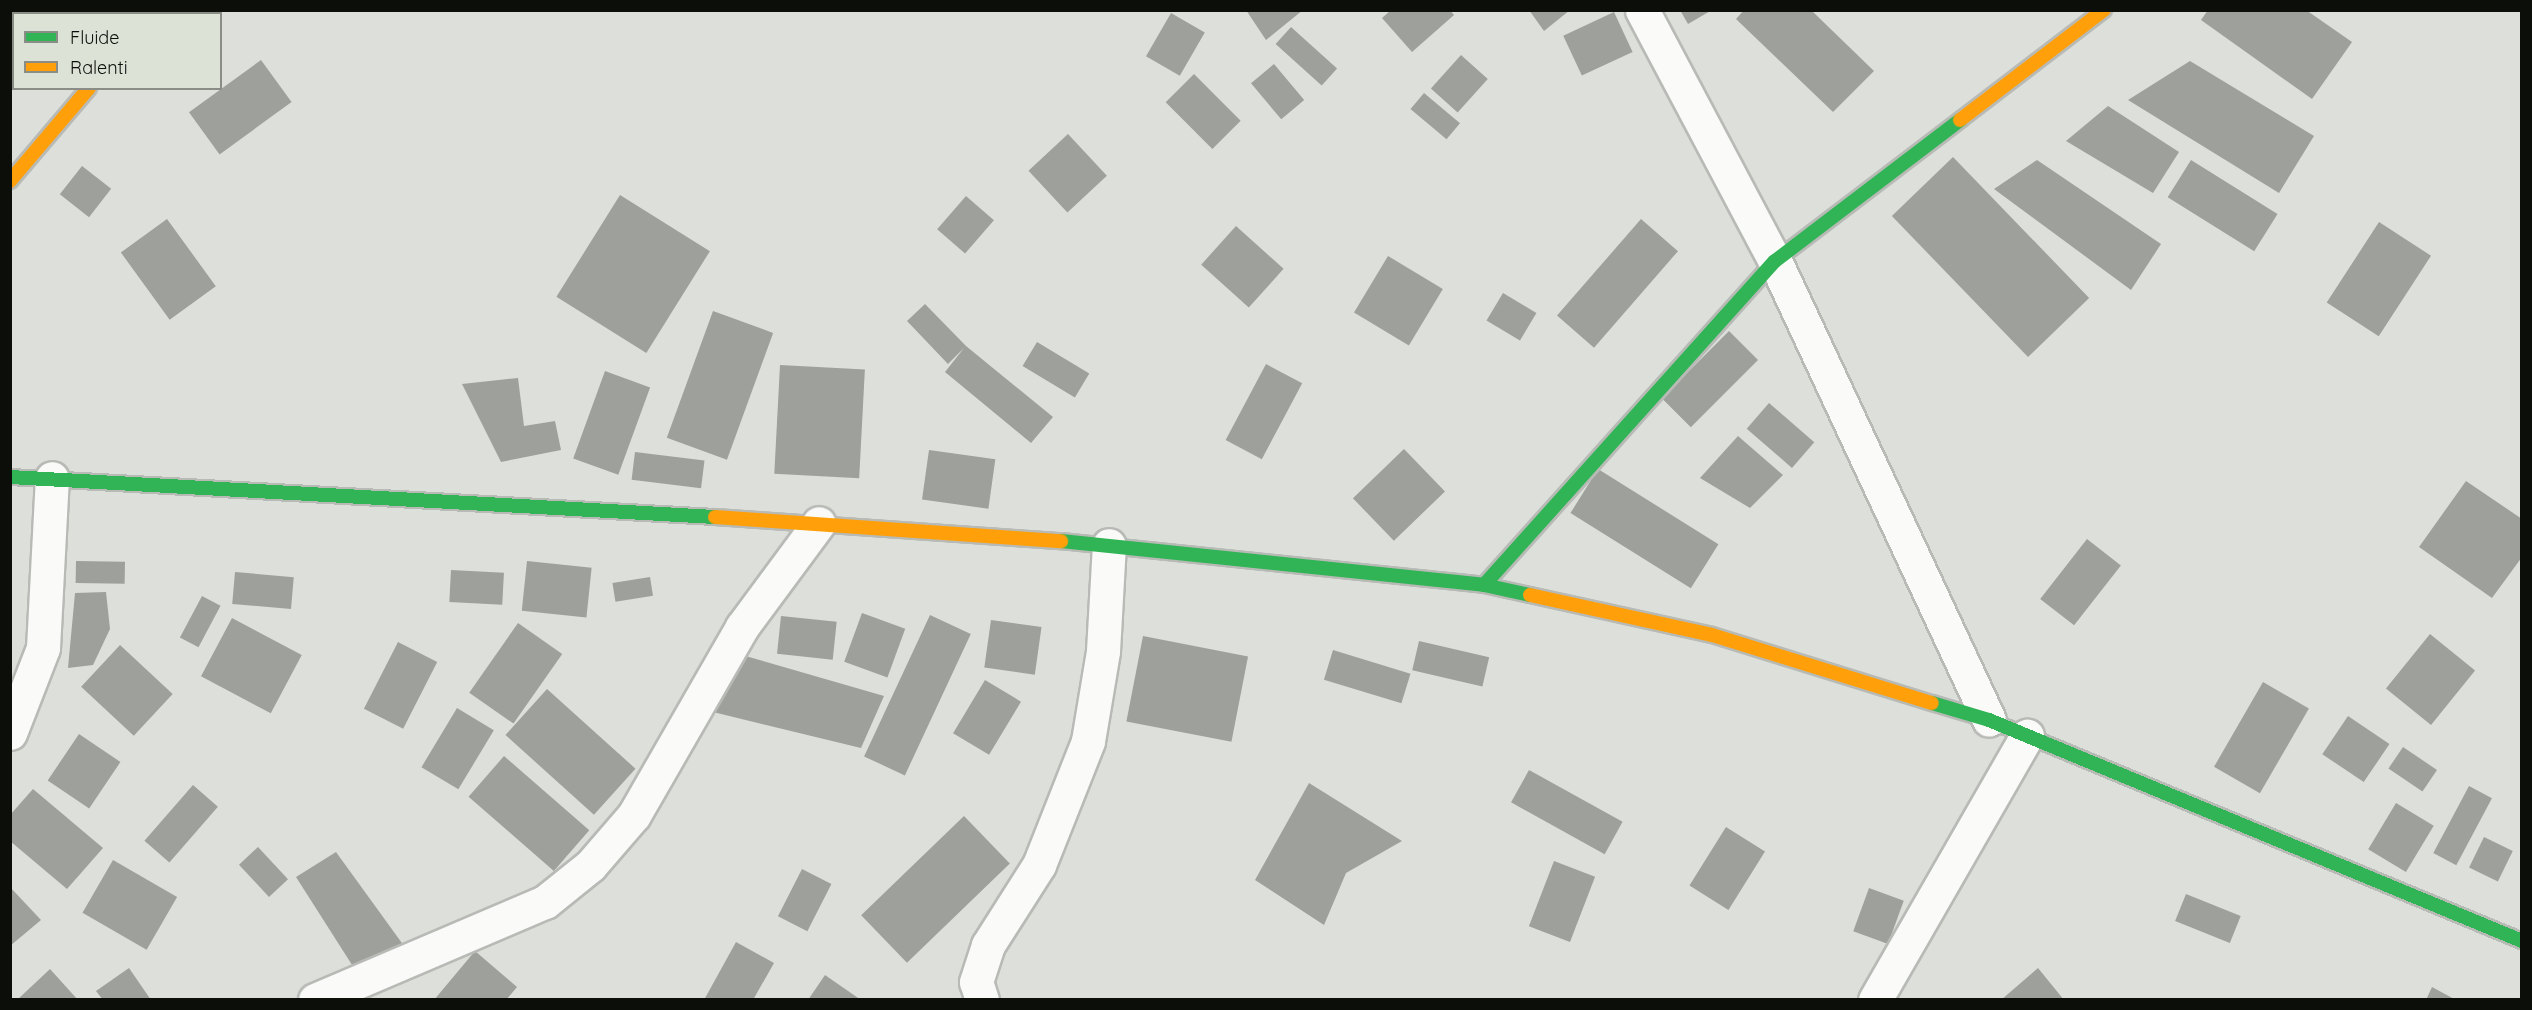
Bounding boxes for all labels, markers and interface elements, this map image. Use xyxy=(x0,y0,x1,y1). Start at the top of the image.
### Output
legend xyxy=(12,12,222,90)
text: Fluide xyxy=(70,26,119,49)
text: Ralenti xyxy=(70,56,128,79)

